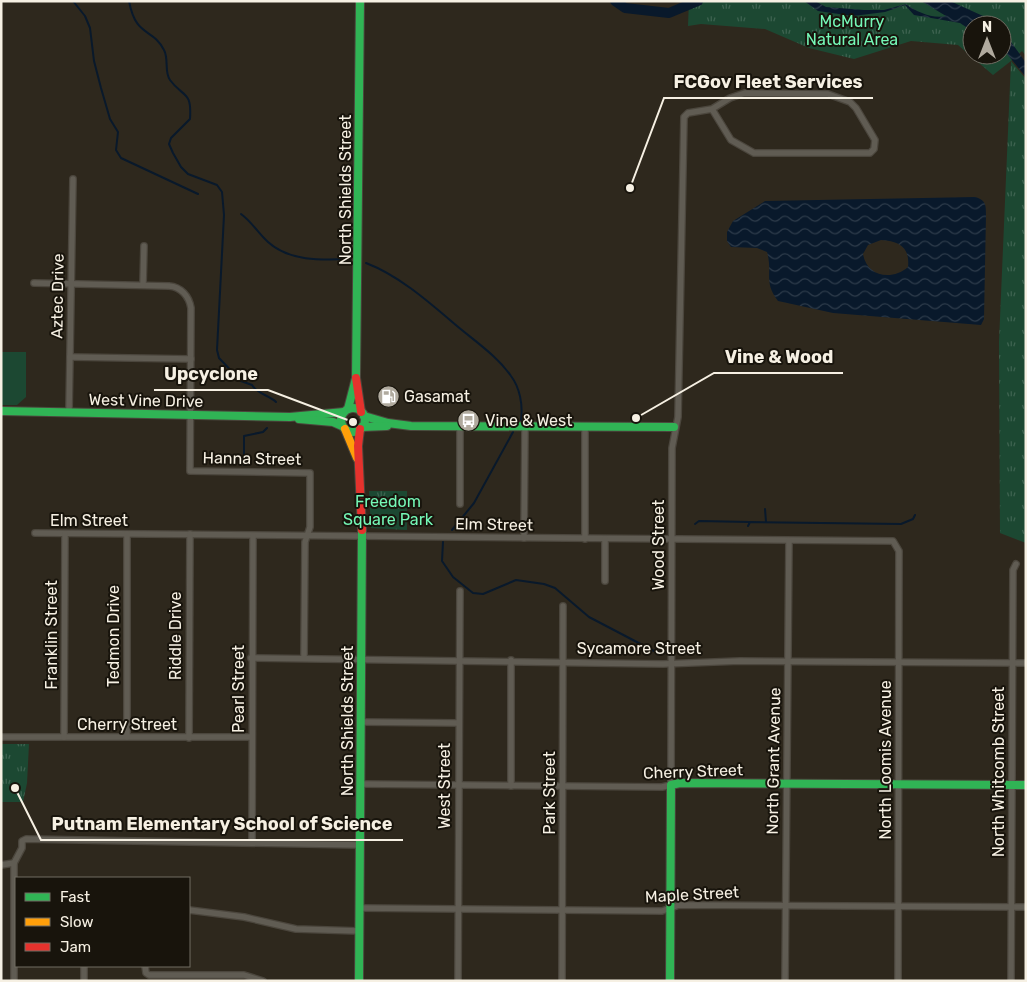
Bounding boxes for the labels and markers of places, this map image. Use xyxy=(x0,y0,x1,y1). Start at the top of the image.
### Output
callout: FCGov Fleet Services xyxy=(664,65,873,98)
callout: Vine & Wood xyxy=(714,340,843,373)
callout: Upcyclone xyxy=(154,357,268,390)
fuel station icon: Gasamat xyxy=(376,384,400,408)
place label: Gasamat xyxy=(404,387,470,406)
bus stop icon: Vine & West xyxy=(457,408,481,432)
place label: Vine & West xyxy=(485,411,573,430)
callout: Putnam Elementary School of Science xyxy=(41,807,403,840)

